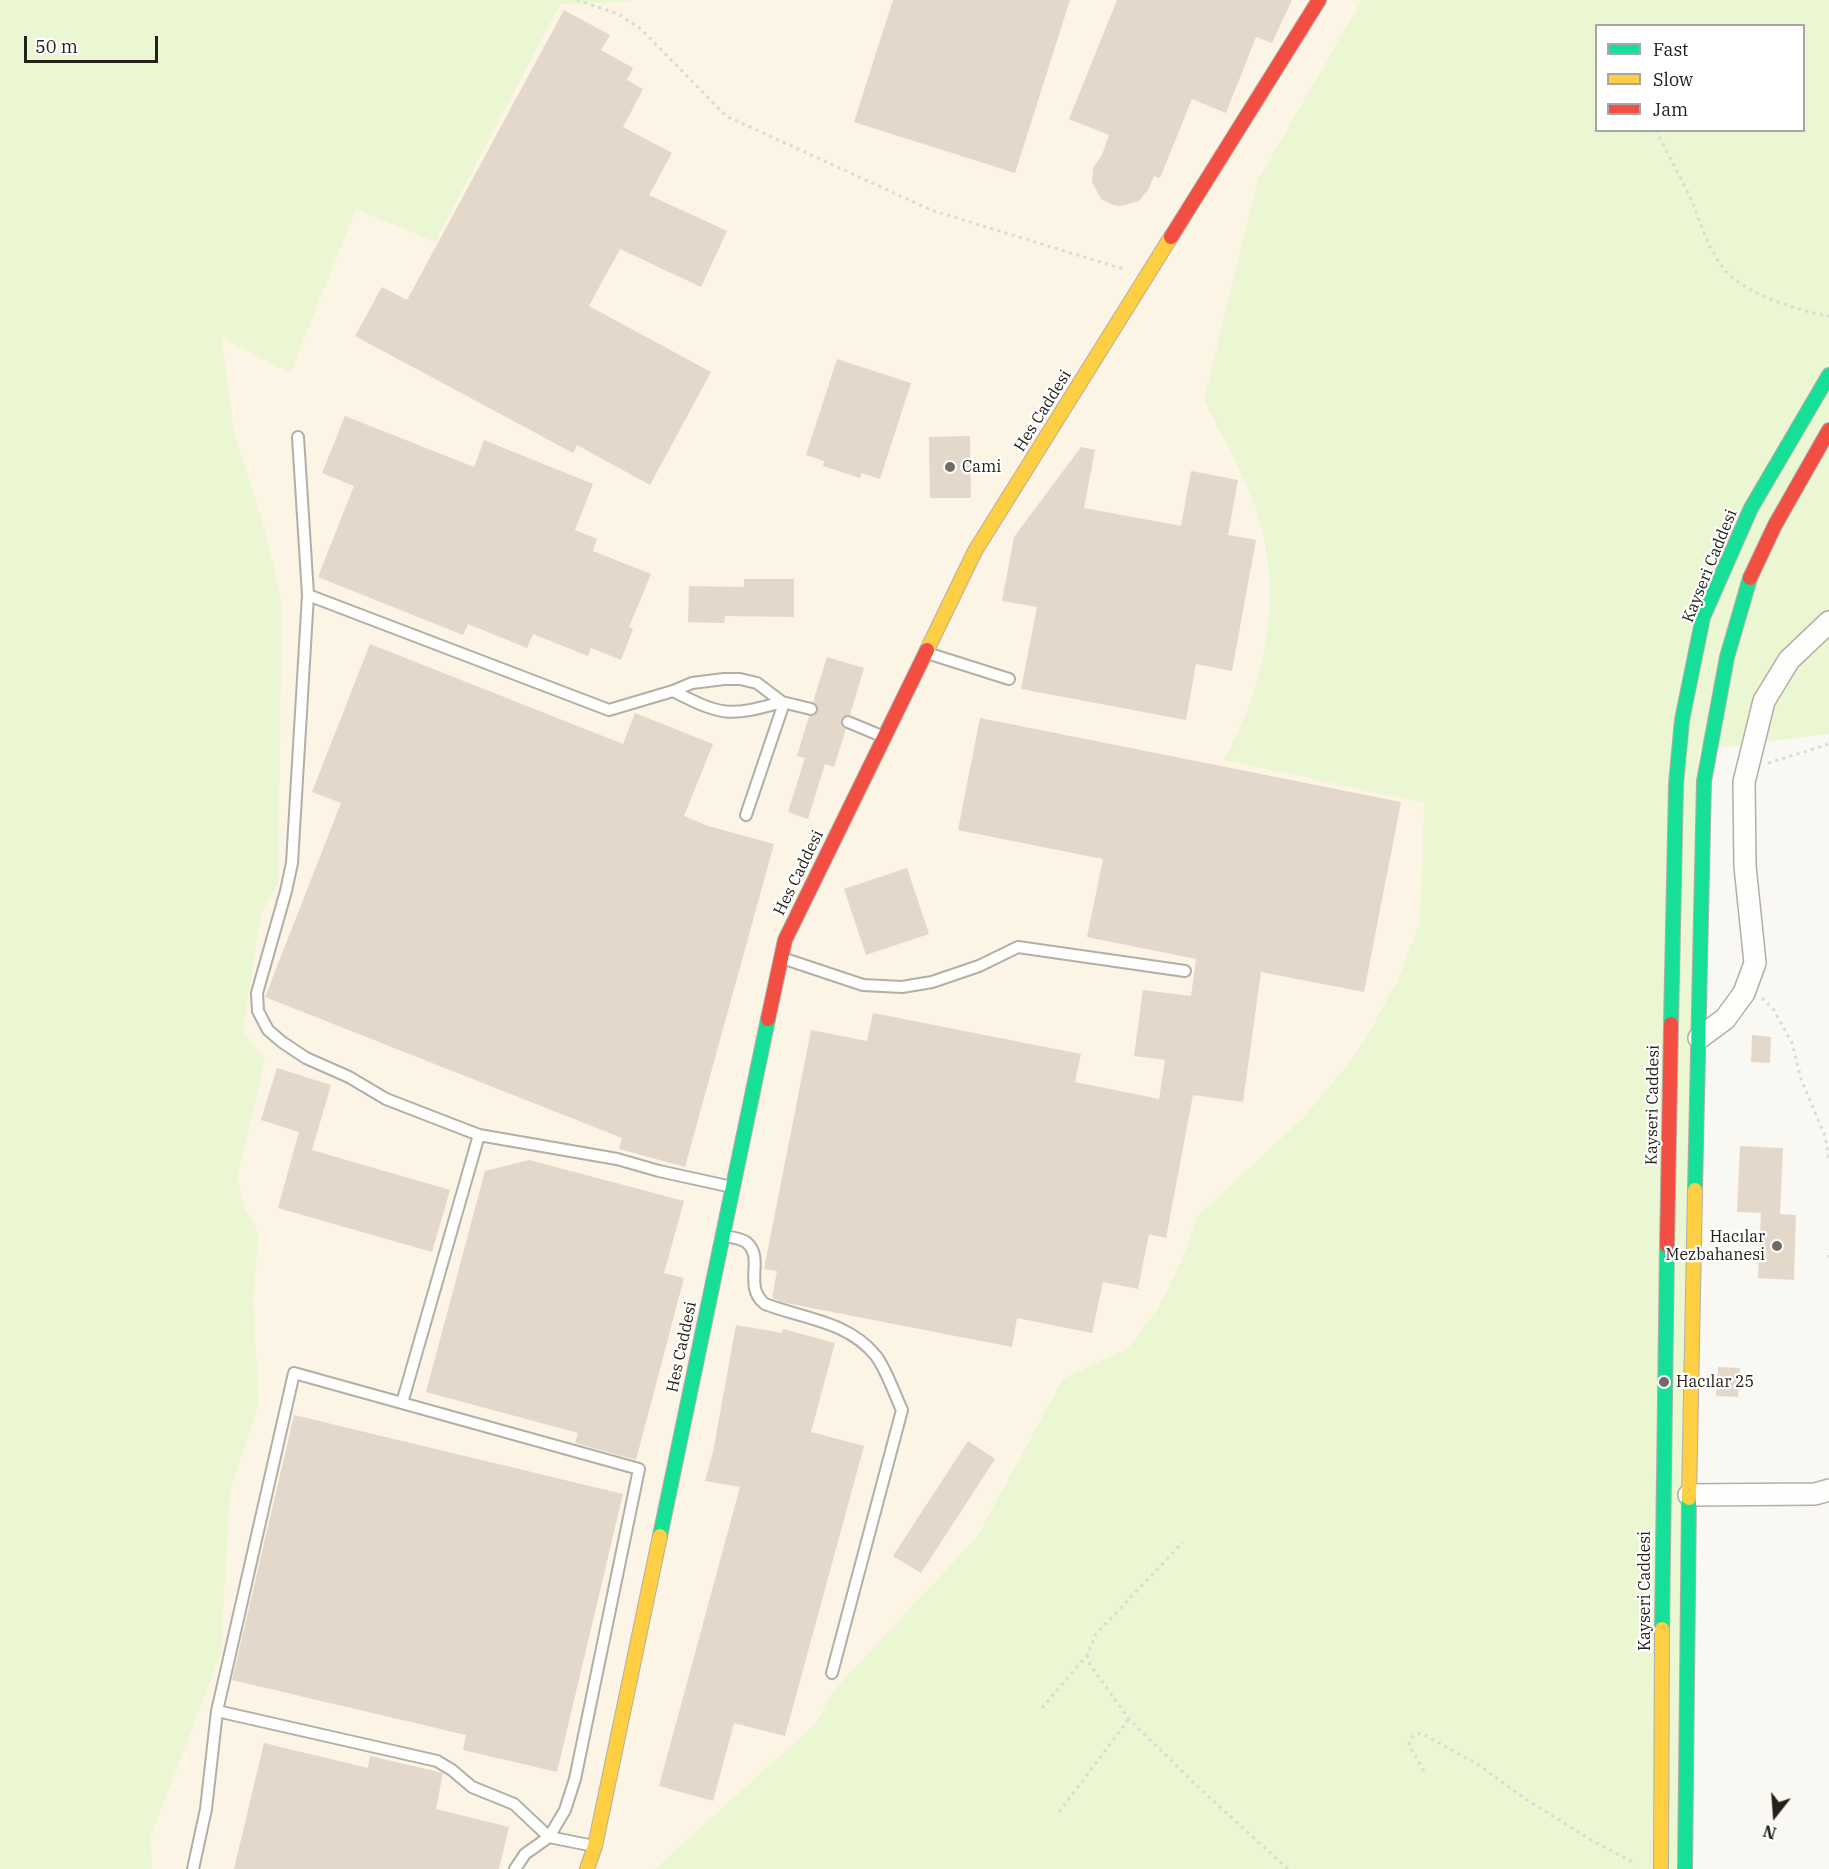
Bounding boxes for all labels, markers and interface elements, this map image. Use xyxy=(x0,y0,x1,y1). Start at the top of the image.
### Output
scale bar xyxy=(27,24,160,62)
legend xyxy=(1595,24,1805,132)
text: 50 m xyxy=(35,35,78,58)
text: Fast xyxy=(1653,38,1688,61)
text: Slow xyxy=(1653,68,1693,91)
text: Jam xyxy=(1653,98,1688,121)
street label: Hes Caddesi xyxy=(1010,367,1076,455)
place label: Cami xyxy=(962,457,1001,477)
marker: Cami xyxy=(943,460,957,474)
street label: Kayseri Caddesi xyxy=(1679,507,1741,625)
street label: Hes Caddesi xyxy=(770,827,828,919)
street label: Kayseri Caddesi xyxy=(1642,1045,1664,1165)
place label: Hacılar Mezbahanesi xyxy=(1666,1227,1765,1265)
marker: Hacılar Mezbahanesi xyxy=(1770,1239,1784,1253)
street label: Hes Caddesi xyxy=(663,1300,701,1394)
place label: Hacılar 25 xyxy=(1676,1372,1754,1392)
marker: Hacılar 25 xyxy=(1657,1375,1671,1389)
street label: Kayseri Caddesi xyxy=(1635,1531,1655,1651)
north arrow xyxy=(1745,1785,1805,1845)
text: N xyxy=(1761,1821,1779,1844)

